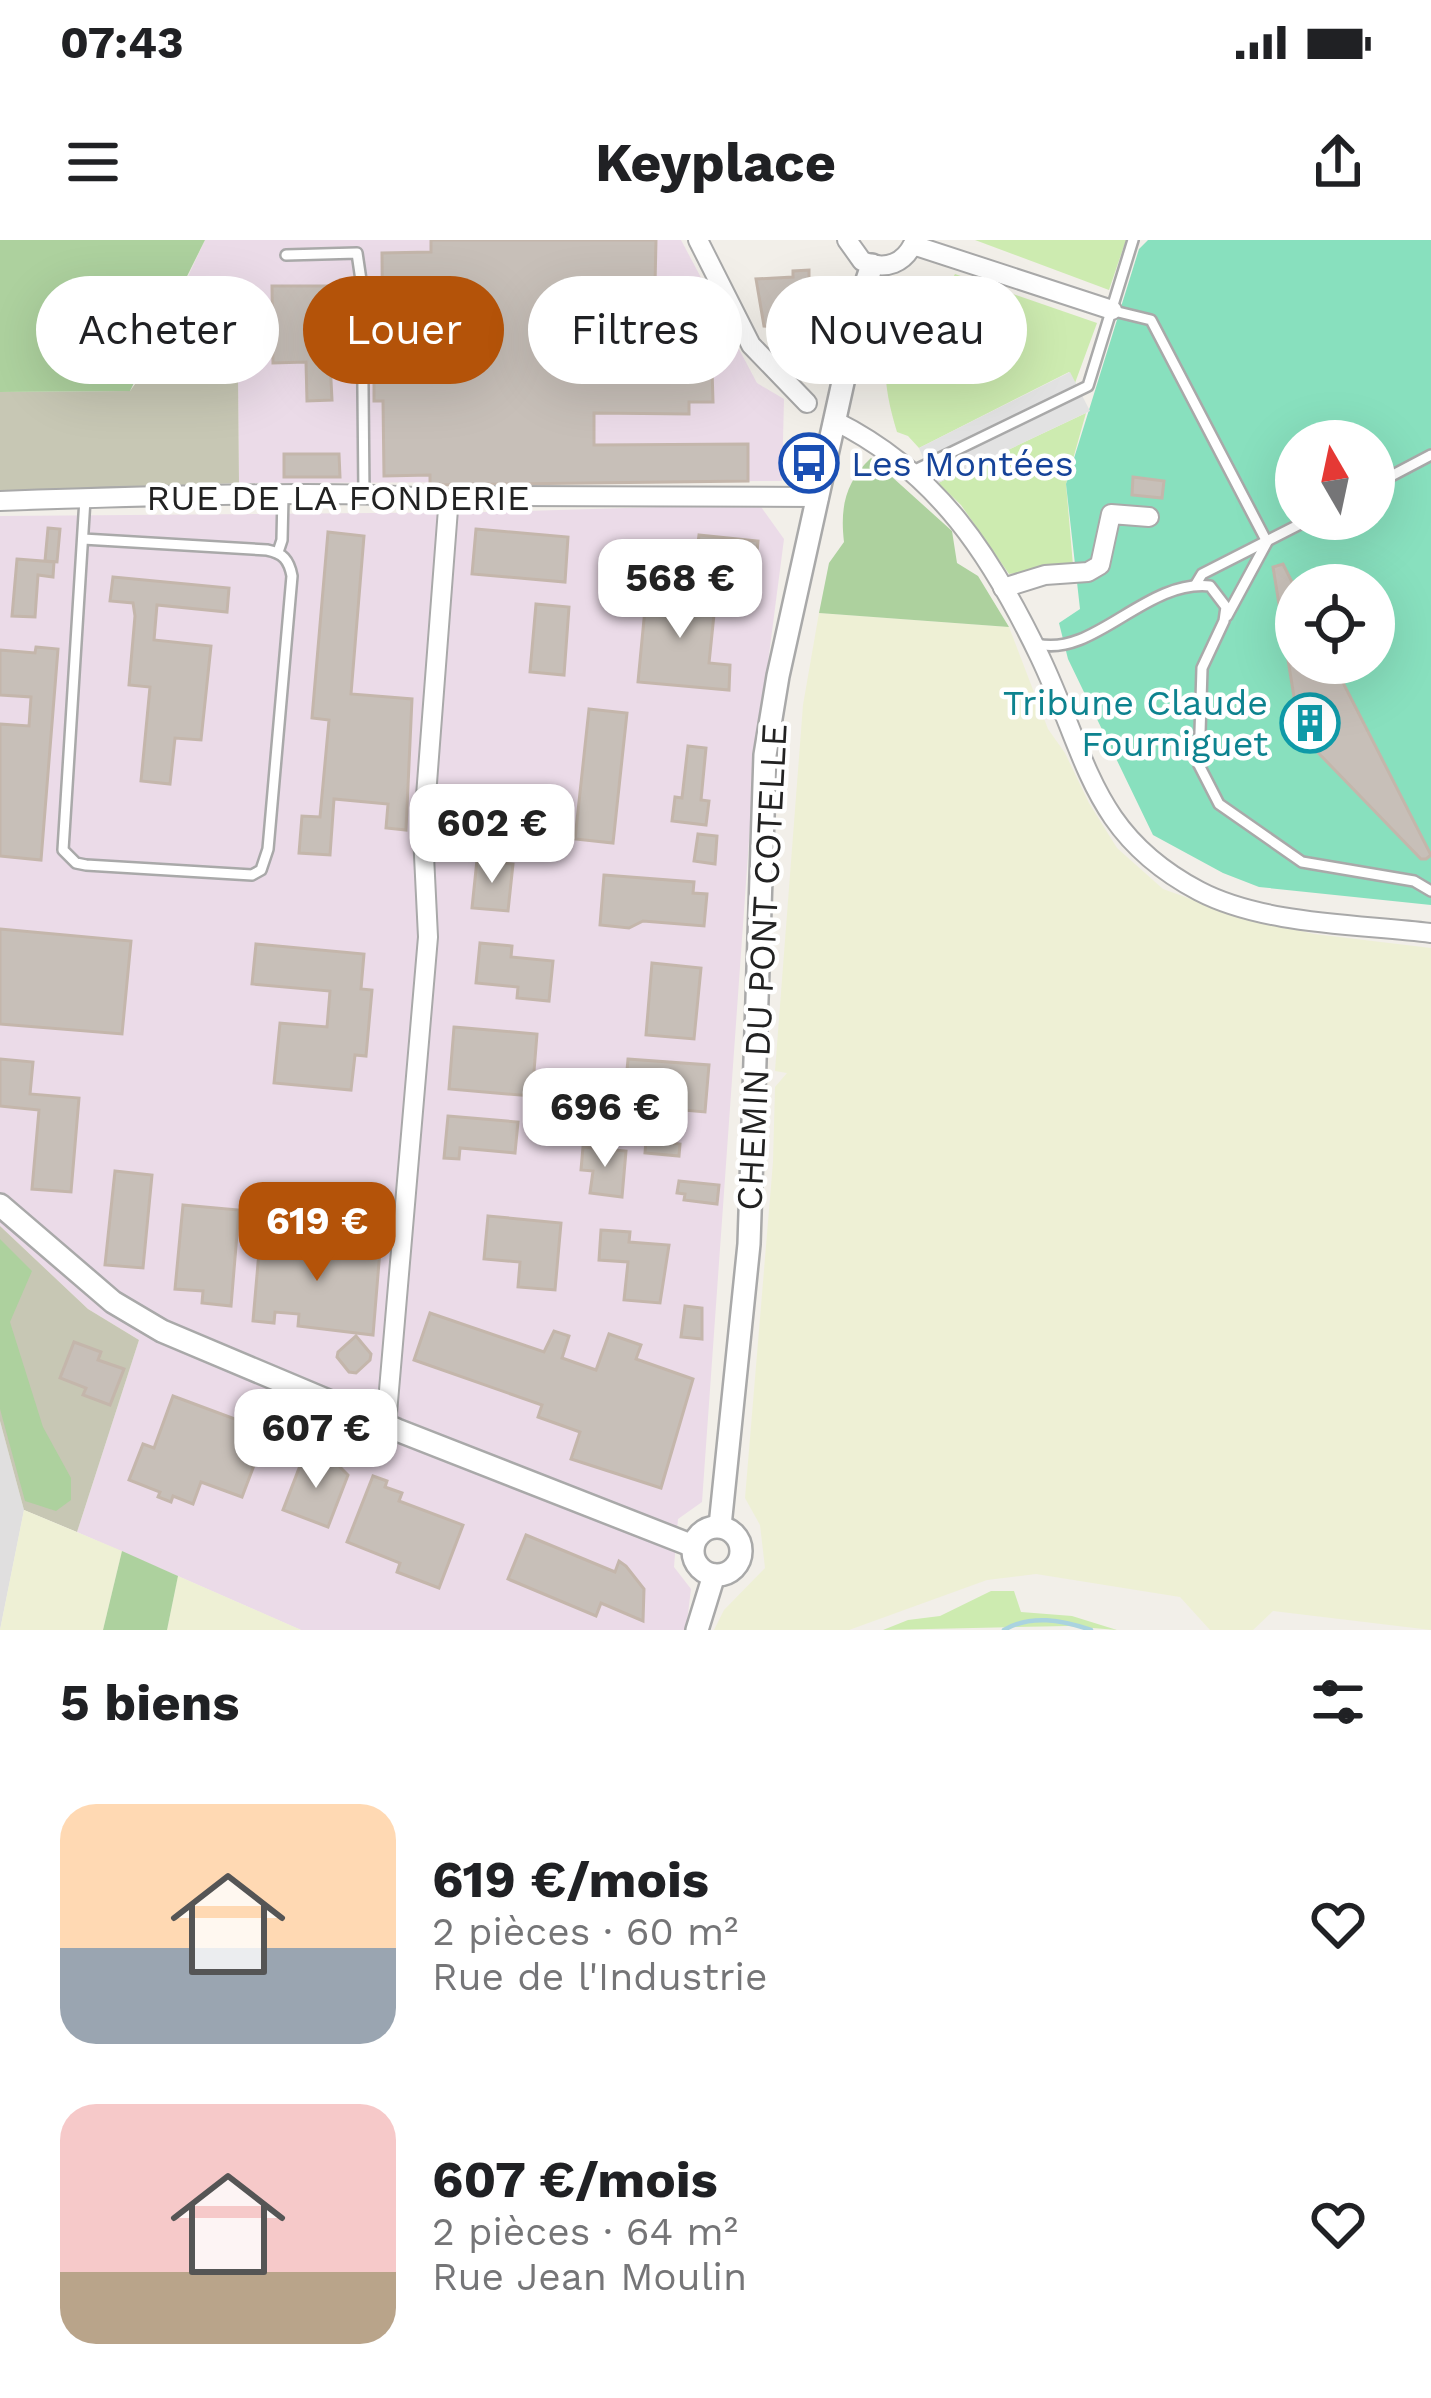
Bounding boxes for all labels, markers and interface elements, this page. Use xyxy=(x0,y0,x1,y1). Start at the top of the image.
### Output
text: 07:43 xyxy=(60,16,184,69)
icon: menu xyxy=(60,129,126,195)
icon: share xyxy=(1305,129,1371,195)
text: Keyplace xyxy=(595,131,836,194)
chip: Acheter xyxy=(36,276,279,384)
chip: Louer xyxy=(303,276,504,384)
chip: Filtres xyxy=(528,276,742,384)
chip: Nouveau xyxy=(766,276,1027,384)
north arrow xyxy=(1275,420,1395,540)
map controls xyxy=(1275,420,1395,684)
bus stop icon: Les Montées xyxy=(778,432,840,494)
place label: Les Montées xyxy=(851,443,1074,485)
street label: RUE DE LA FONDERIE xyxy=(146,477,530,519)
pin: 568 € xyxy=(596,539,764,641)
text: 568 € xyxy=(625,555,735,600)
button: locate xyxy=(1275,564,1395,684)
place label: Tribune Claude Fourniguet xyxy=(1003,682,1268,765)
building icon: Tribune Claude Fourniguet xyxy=(1279,692,1341,754)
street label: CHEMIN DU PONT COTELLE xyxy=(728,722,796,1212)
pin: 602 € xyxy=(408,784,576,886)
text: 602 € xyxy=(437,800,547,845)
pin: 696 € xyxy=(521,1068,689,1170)
text: 696 € xyxy=(550,1084,660,1129)
pin: 619 € xyxy=(233,1182,401,1284)
text: 619 € xyxy=(266,1198,368,1243)
pin: 607 € xyxy=(232,1389,400,1491)
text: 607 € xyxy=(261,1405,371,1450)
icon: filters xyxy=(1305,1669,1371,1735)
text: 5 biens xyxy=(60,1673,239,1732)
text: 619 €/mois xyxy=(432,1850,709,1909)
icon: home xyxy=(156,1852,300,1996)
icon: heart xyxy=(1305,1891,1371,1957)
text: 2 pièces · 60 m² xyxy=(432,1909,738,1954)
text: Rue de l'Industrie xyxy=(432,1954,767,1999)
text: 607 €/mois xyxy=(432,2150,718,2209)
icon: home xyxy=(156,2152,300,2296)
icon: heart xyxy=(1305,2191,1371,2257)
text: 2 pièces · 64 m² xyxy=(432,2209,738,2254)
text: Rue Jean Moulin xyxy=(432,2254,747,2299)

